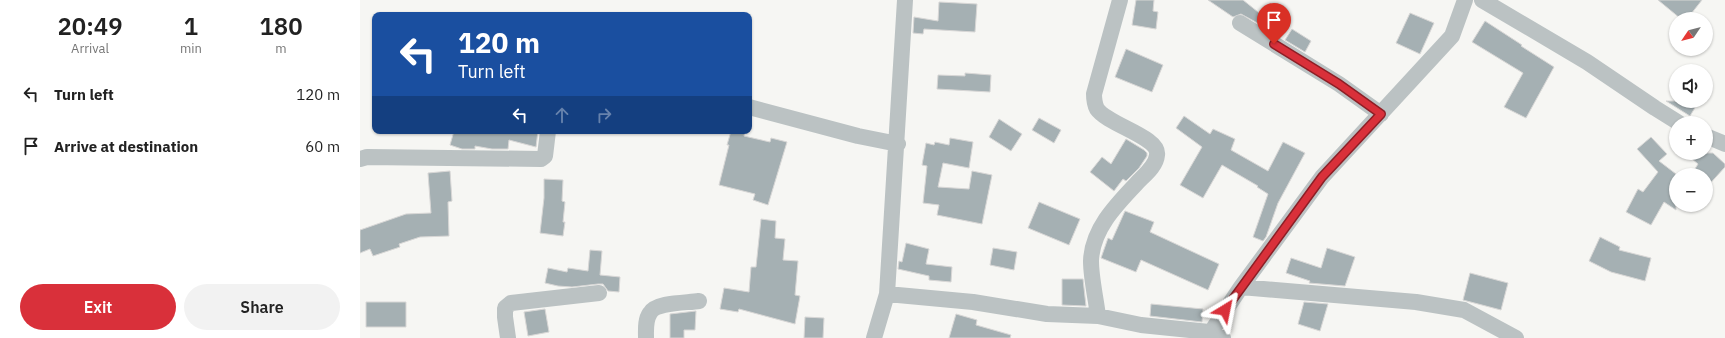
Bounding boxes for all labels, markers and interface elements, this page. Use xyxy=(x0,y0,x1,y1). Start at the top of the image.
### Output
pin xyxy=(1257,3,1291,44)
icon: arrive xyxy=(1263,9,1285,31)
text: 20:49 xyxy=(57,10,123,42)
text: 1 xyxy=(184,10,198,42)
text: 180 xyxy=(259,10,303,42)
north arrow xyxy=(1669,12,1713,56)
map controls xyxy=(1669,12,1713,212)
text: 120 m xyxy=(458,24,540,61)
icon: left xyxy=(392,28,444,80)
text: Arrival xyxy=(71,40,109,57)
text: min xyxy=(180,40,202,57)
text: m xyxy=(275,40,287,57)
text: Turn left xyxy=(458,60,526,83)
button: sound xyxy=(1669,64,1713,108)
icon: left xyxy=(20,83,42,105)
text: Turn left xyxy=(54,85,114,104)
text: 120 m xyxy=(296,85,340,104)
icon: left xyxy=(509,104,531,126)
icon: ahead xyxy=(551,104,573,126)
icon: right xyxy=(593,104,615,126)
button: + xyxy=(1669,116,1713,160)
icon: arrive xyxy=(20,135,42,157)
text: Arrive at destination xyxy=(54,137,198,156)
text: 60 m xyxy=(305,137,340,156)
button: − xyxy=(1669,168,1713,212)
button: Exit xyxy=(20,284,176,330)
button: Share xyxy=(184,284,340,330)
position arrow xyxy=(1204,289,1246,331)

